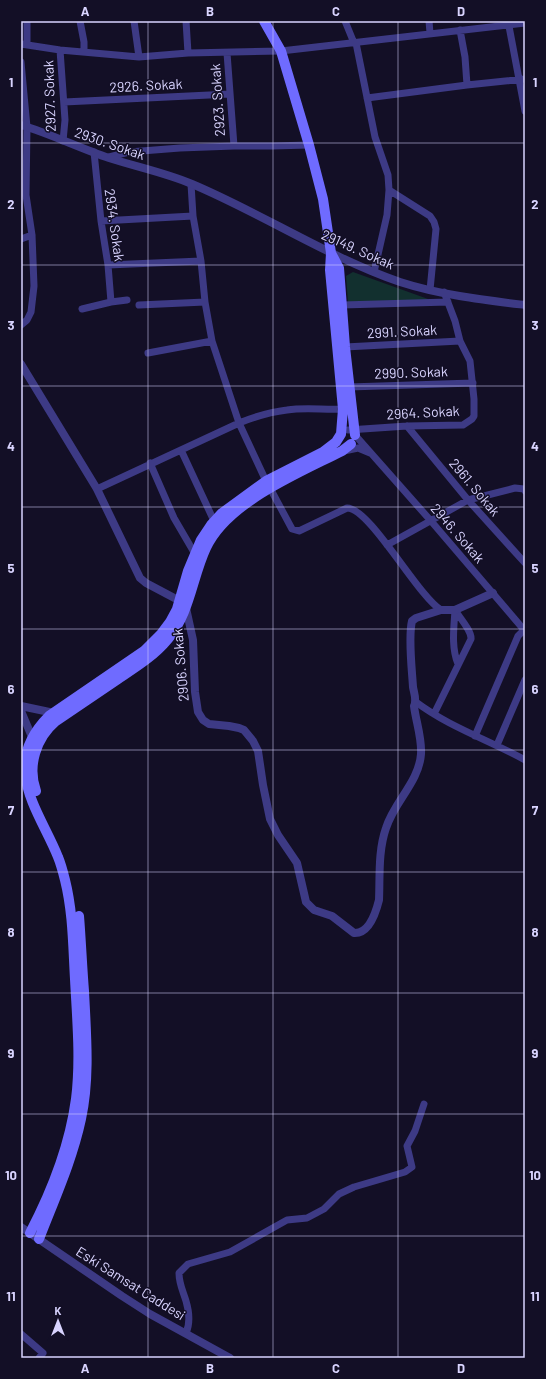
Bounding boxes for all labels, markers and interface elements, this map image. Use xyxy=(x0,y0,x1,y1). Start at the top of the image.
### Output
text: A xyxy=(81,3,90,19)
text: B xyxy=(206,3,214,19)
text: C xyxy=(332,3,340,19)
text: D xyxy=(457,3,465,19)
street label: 2927. Sokak xyxy=(39,60,59,132)
street label: 2923. Sokak xyxy=(206,63,228,137)
text: 1 xyxy=(9,74,13,90)
text: 1 xyxy=(533,74,537,90)
street label: 2926. Sokak xyxy=(109,75,183,95)
street label: 2930. Sokak xyxy=(72,123,148,163)
street label: 2934. Sokak xyxy=(101,188,129,262)
text: 2 xyxy=(7,196,15,212)
text: 2 xyxy=(531,196,539,212)
street label: 29149. Sokak xyxy=(319,225,397,273)
text: 3 xyxy=(7,317,15,333)
text: 3 xyxy=(531,317,539,333)
street label: 2991. Sokak xyxy=(366,321,438,341)
street label: 2990. Sokak xyxy=(374,362,448,382)
street label: 2964. Sokak xyxy=(386,402,460,422)
text: 4 xyxy=(7,438,15,454)
text: 4 xyxy=(531,438,539,454)
street label: 2961. Sokak xyxy=(446,455,504,519)
street label: 2946. Sokak xyxy=(428,500,488,566)
text: 5 xyxy=(7,560,15,576)
text: 5 xyxy=(531,560,539,576)
street label: 2906. Sokak xyxy=(168,628,192,702)
text: 6 xyxy=(8,681,15,697)
text: 6 xyxy=(532,681,539,697)
text: 7 xyxy=(8,802,15,818)
text: 7 xyxy=(532,802,539,818)
text: 8 xyxy=(7,924,15,940)
text: 8 xyxy=(531,924,539,940)
text: 9 xyxy=(8,1045,15,1061)
text: 9 xyxy=(532,1045,539,1061)
text: 10 xyxy=(5,1167,17,1183)
text: 10 xyxy=(529,1167,541,1183)
street label: Eski Samsat Caddesi xyxy=(73,1242,189,1324)
text: 11 xyxy=(6,1288,16,1304)
text: 11 xyxy=(530,1288,540,1304)
north arrow xyxy=(38,1301,78,1341)
text: K xyxy=(55,1304,62,1317)
text: A xyxy=(81,1360,90,1376)
text: B xyxy=(206,1360,214,1376)
text: C xyxy=(332,1360,340,1376)
text: D xyxy=(457,1360,465,1376)

